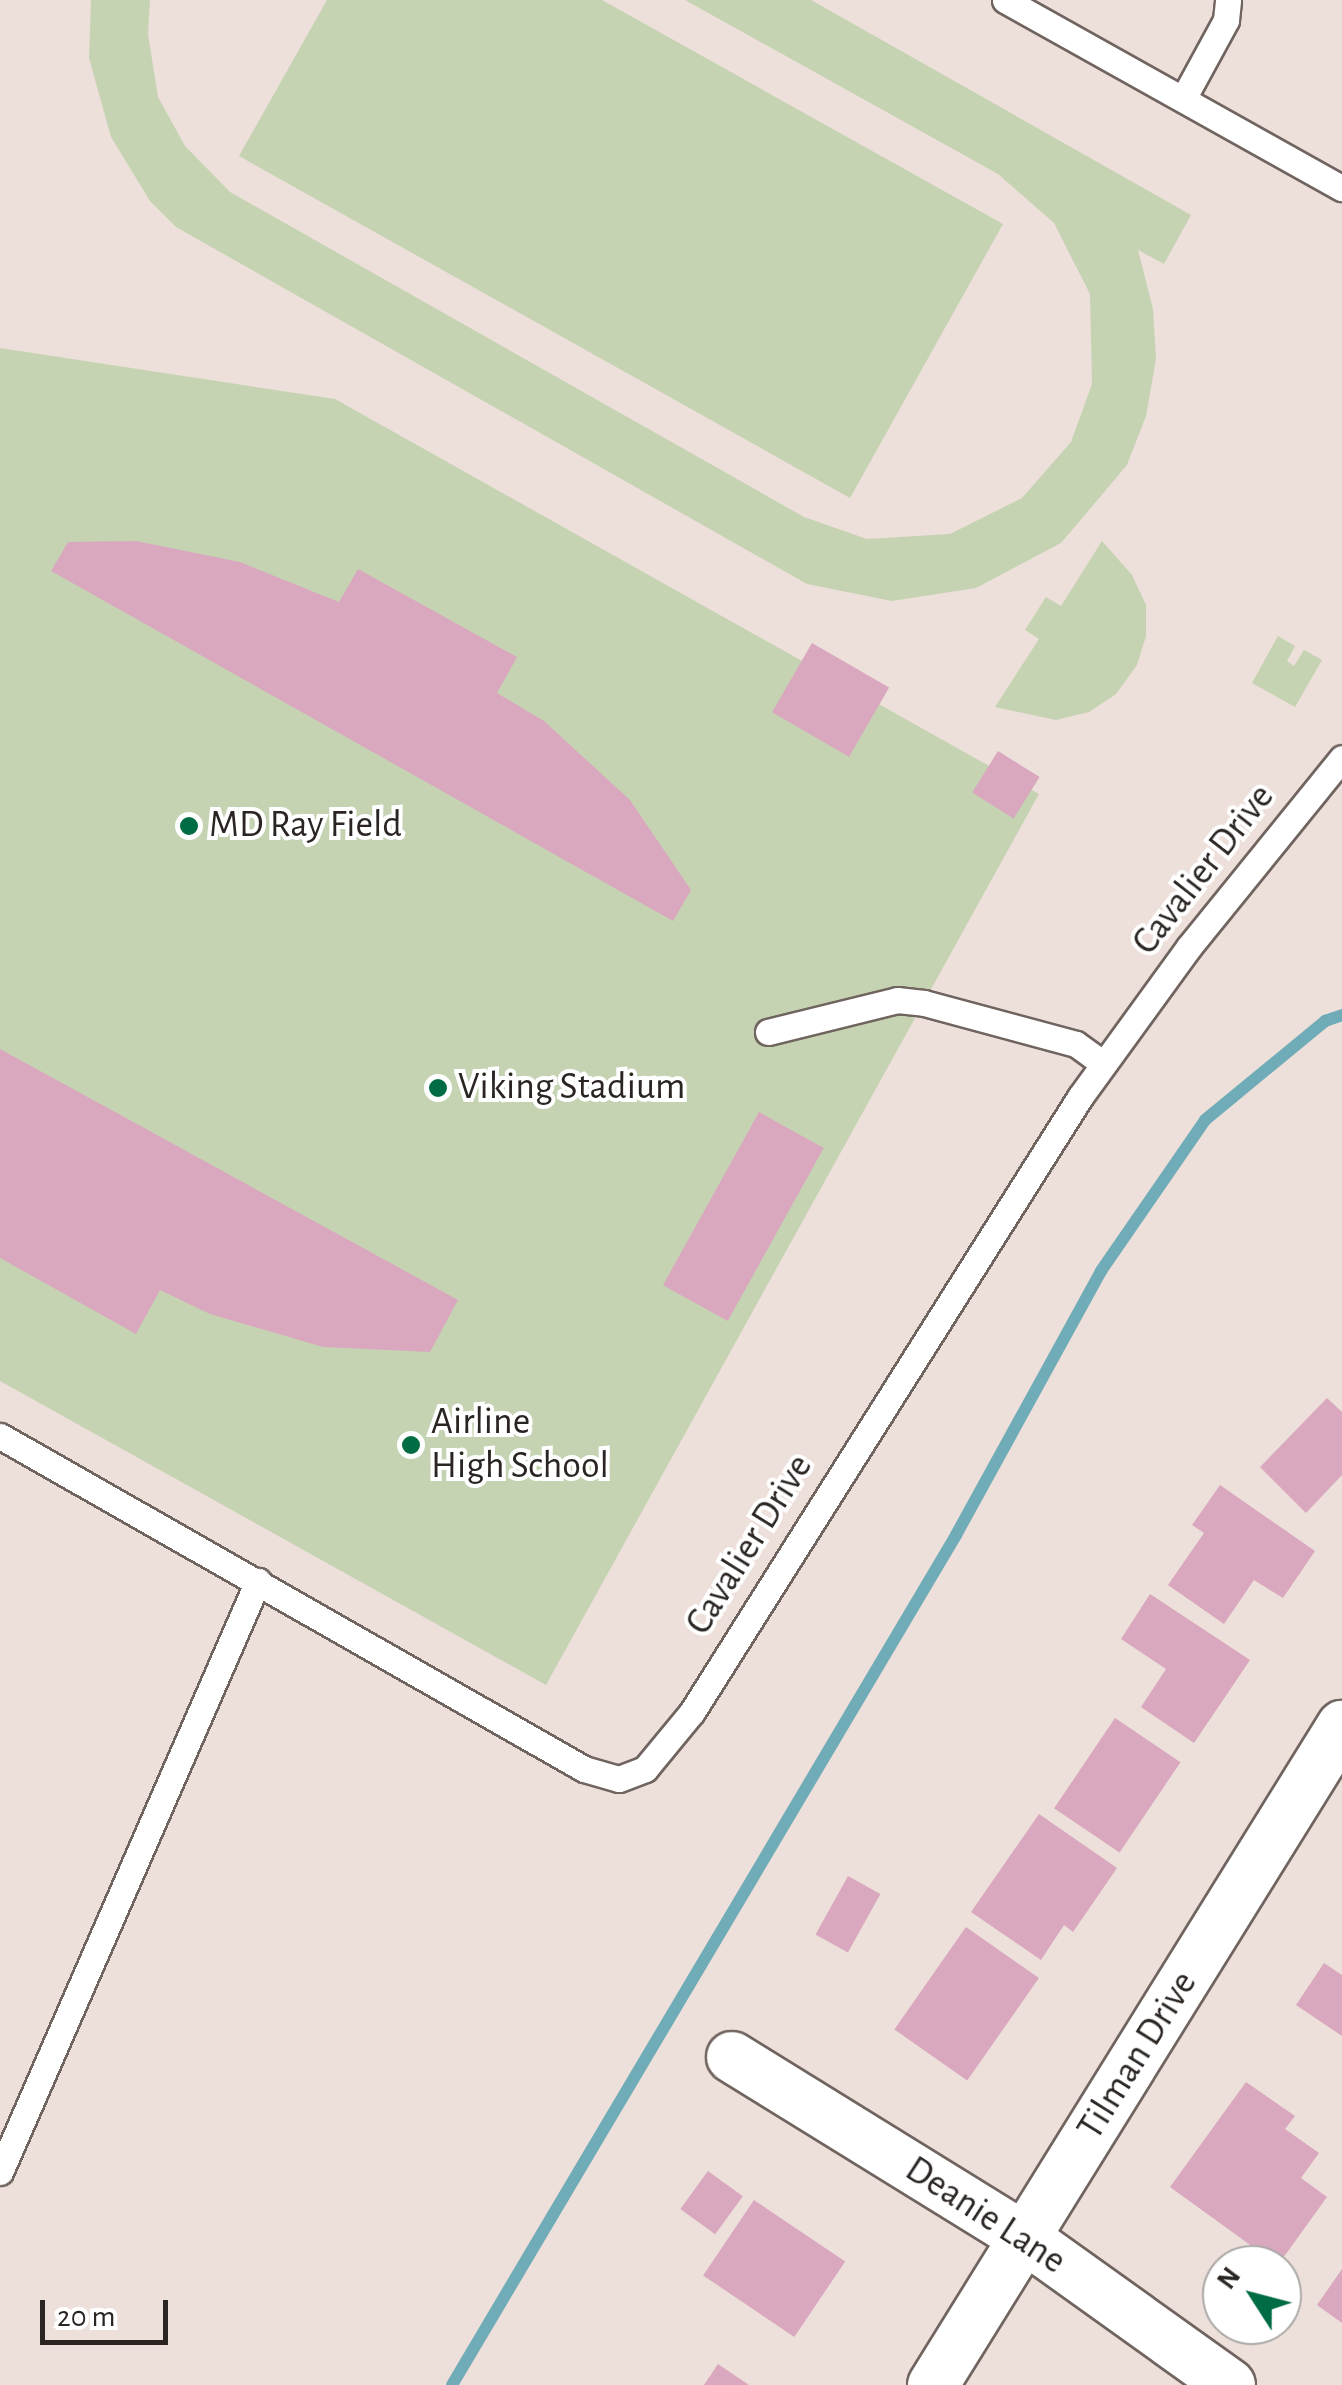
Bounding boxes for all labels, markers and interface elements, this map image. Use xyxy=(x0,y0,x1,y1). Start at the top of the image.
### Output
street label: Cavalier Drive xyxy=(1123,776,1285,964)
place label: MD Ray Field xyxy=(209,803,402,849)
marker: MD Ray Field xyxy=(178,815,200,837)
place label: Viking Stadium xyxy=(458,1065,685,1111)
marker: Viking Stadium xyxy=(427,1077,449,1099)
place label: Airline High School xyxy=(431,1400,609,1490)
marker: Airline High School xyxy=(400,1434,422,1456)
street label: Cavalier Drive xyxy=(677,1447,823,1643)
street label: Tilman Drive xyxy=(1068,1963,1208,2149)
street label: Deanie Lane xyxy=(896,2147,1074,2285)
north arrow xyxy=(1202,2245,1302,2345)
text: N xyxy=(1212,2262,1246,2295)
scale bar xyxy=(45,2280,172,2342)
text: 20 m xyxy=(57,2302,115,2332)

